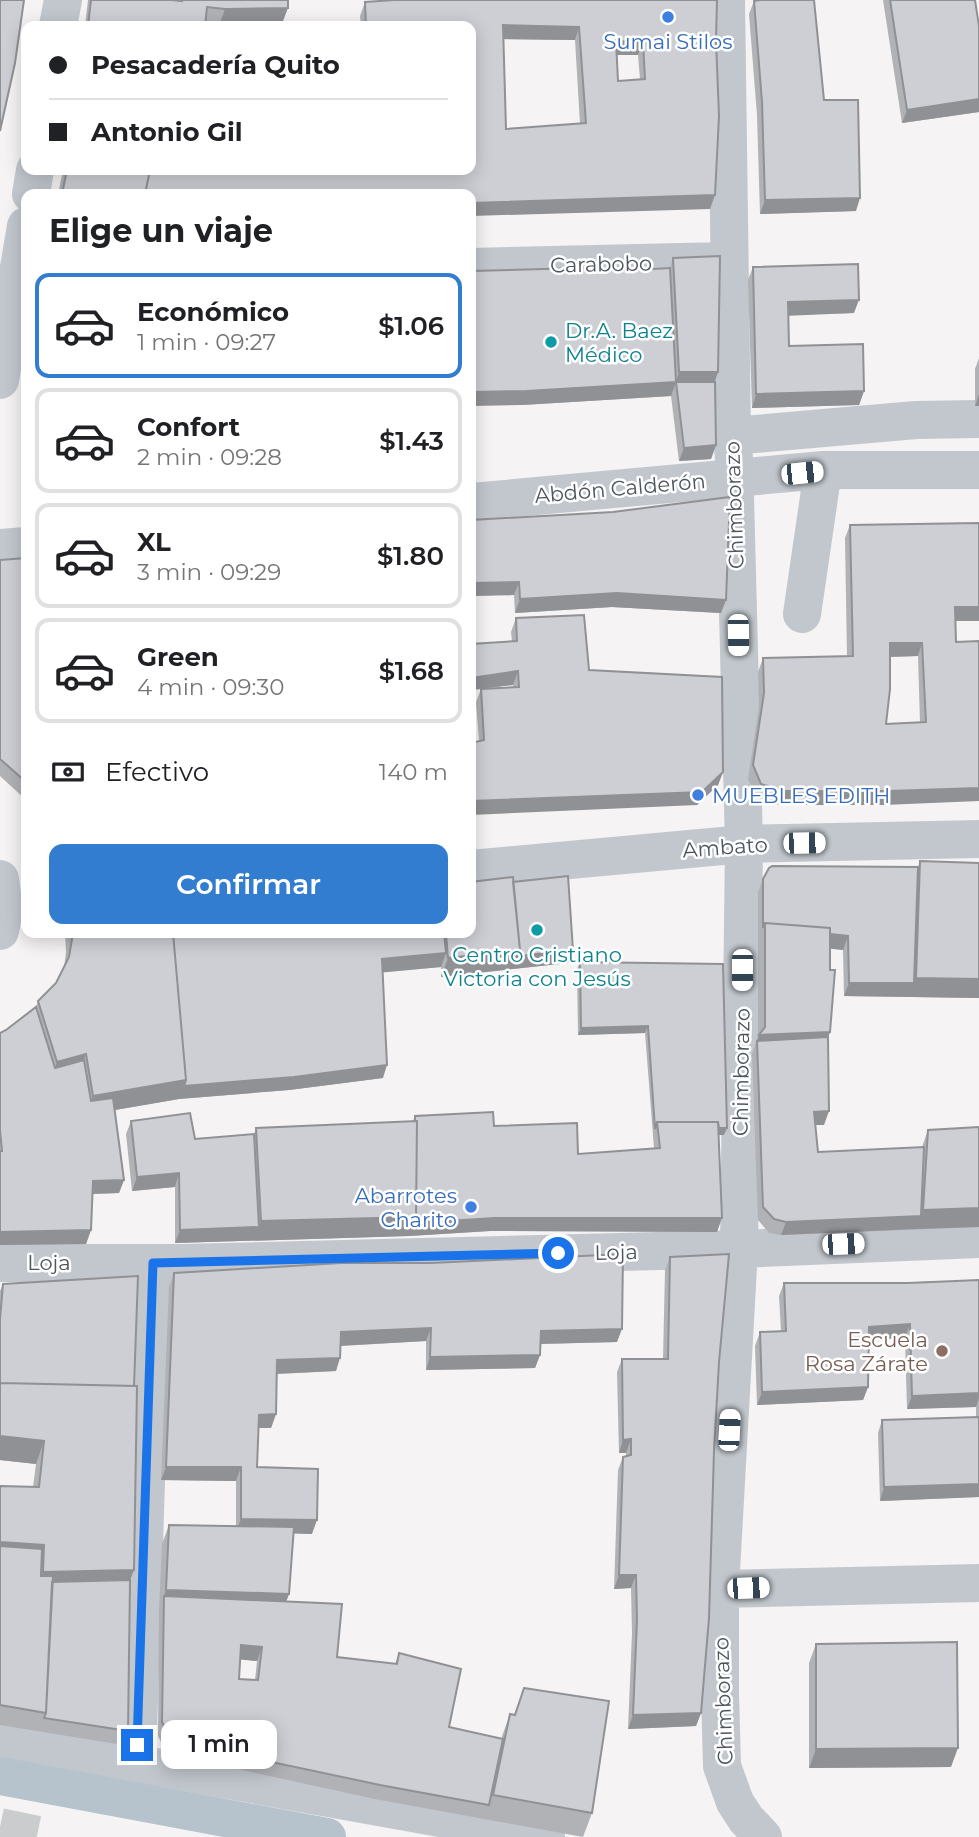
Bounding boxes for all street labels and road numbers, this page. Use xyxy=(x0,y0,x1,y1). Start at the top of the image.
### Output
street label: Carabobo xyxy=(550,251,652,277)
street label: Chimborazo xyxy=(719,441,749,569)
street label: Abdón Calderón xyxy=(533,468,707,508)
street label: Ambato xyxy=(682,832,768,862)
street label: Chimborazo xyxy=(727,1008,755,1136)
street label: Loja xyxy=(594,1239,638,1265)
street label: Loja xyxy=(27,1250,71,1275)
street label: Chimborazo xyxy=(708,1637,738,1765)

